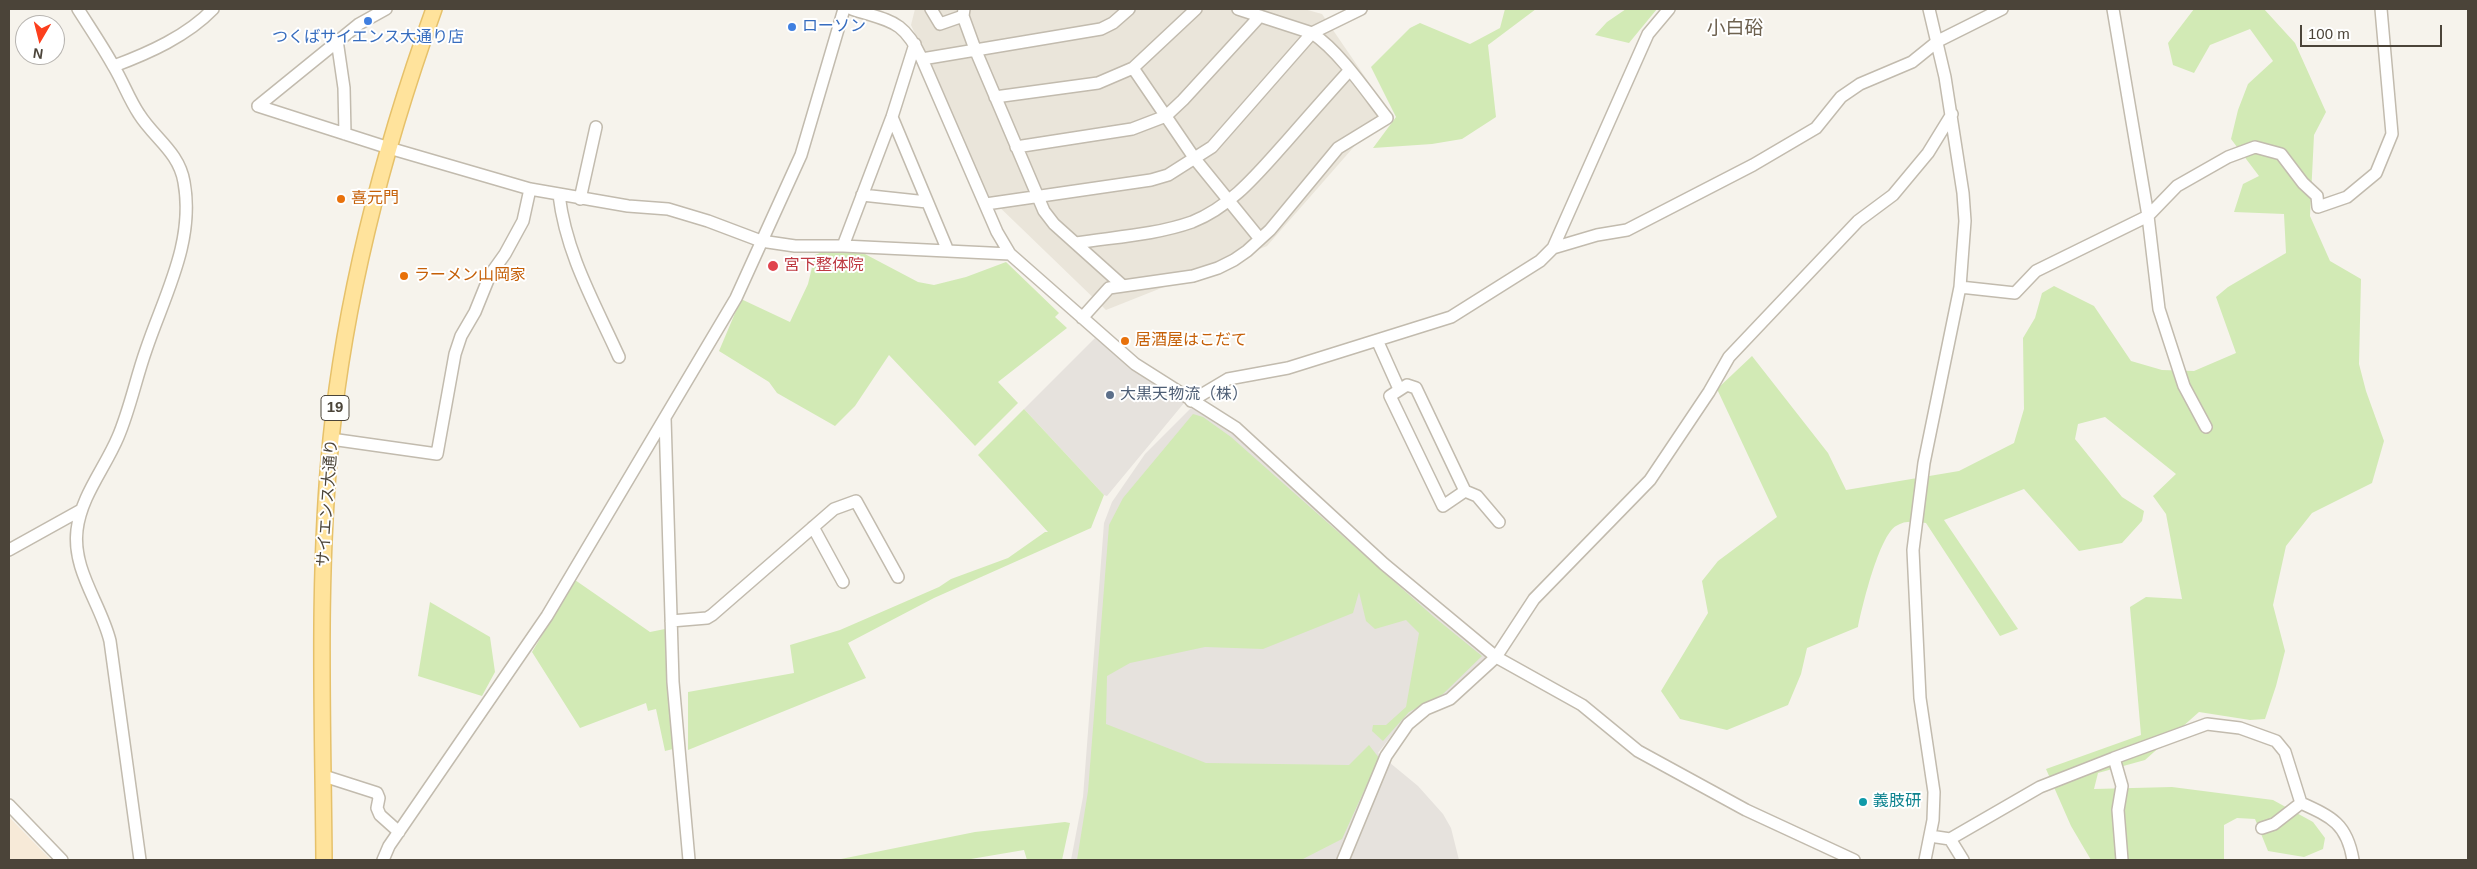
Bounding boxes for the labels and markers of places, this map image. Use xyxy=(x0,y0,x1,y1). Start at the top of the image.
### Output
marker: つくばサイエンス大通り店 xyxy=(362,15,374,27)
place label: ローソン xyxy=(802,17,866,37)
marker: ローソン xyxy=(786,21,798,33)
place label: つくばサイエンス大通り店 xyxy=(272,28,464,48)
place label: 喜元門 xyxy=(351,189,399,209)
marker: 喜元門 xyxy=(335,193,347,205)
place label: 宮下整体院 xyxy=(784,256,864,276)
marker: 宮下整体院 xyxy=(766,259,780,273)
place label: ラーメン山岡家 xyxy=(414,266,526,286)
marker: ラーメン山岡家 xyxy=(398,270,410,282)
place label: 居酒屋はこだて xyxy=(1135,331,1247,351)
marker: 居酒屋はこだて xyxy=(1119,335,1131,347)
place label: 大黒天物流（株） xyxy=(1120,385,1248,405)
marker: 大黒天物流（株） xyxy=(1104,389,1116,401)
place label: 義肢研 xyxy=(1873,792,1921,812)
marker: 義肢研 xyxy=(1857,796,1869,808)

